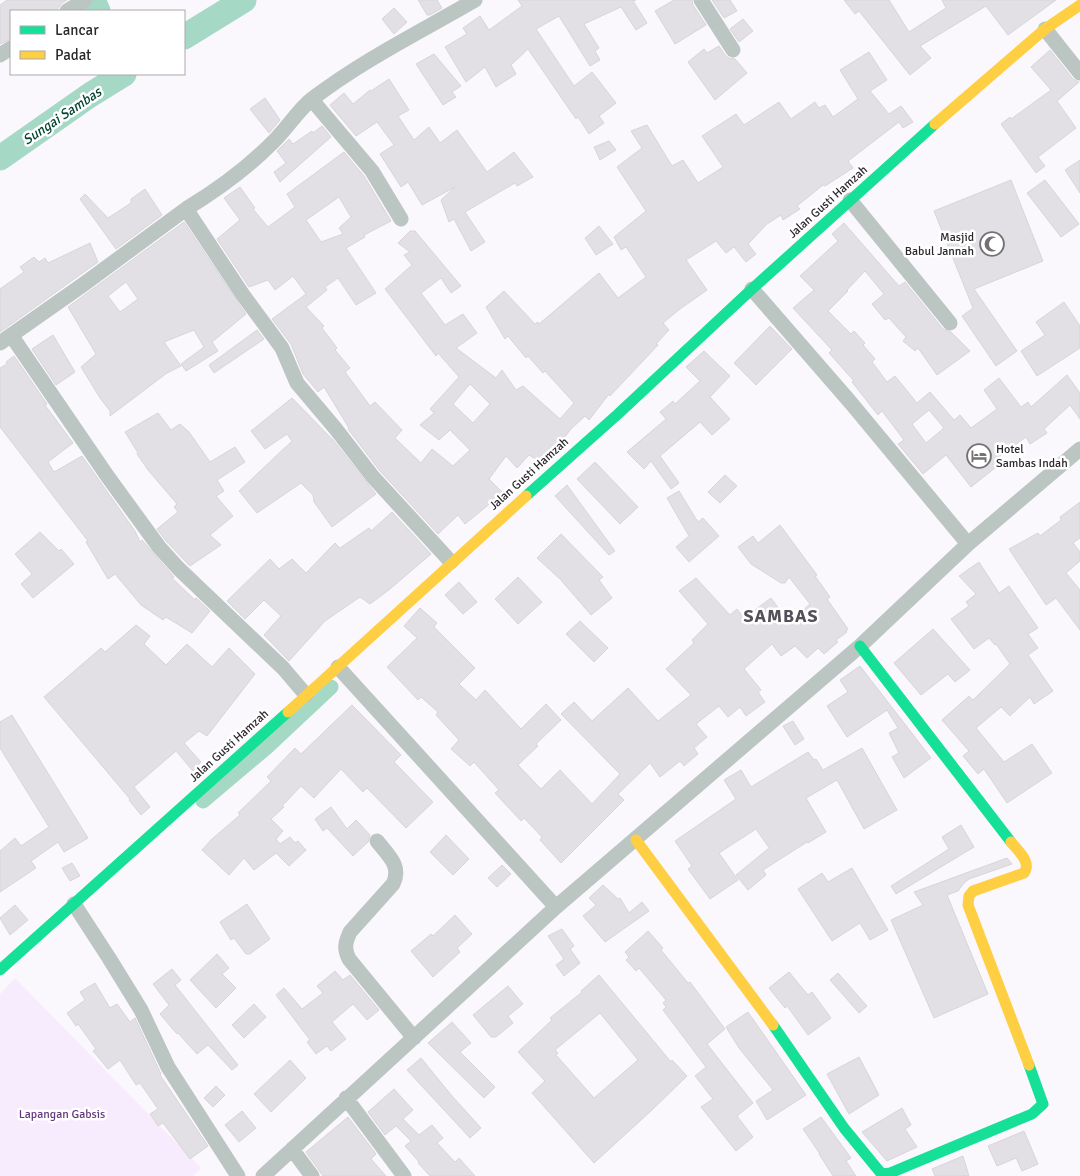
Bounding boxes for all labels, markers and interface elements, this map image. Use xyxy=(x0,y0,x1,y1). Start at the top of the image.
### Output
legend xyxy=(10,10,185,75)
text: Lancar xyxy=(55,21,99,39)
text: Padat xyxy=(55,46,91,64)
water label: Sungai Sambas xyxy=(19,82,106,149)
street label: Jalan Gusti Hamzah xyxy=(785,162,871,242)
place label: Masjid Babul Jannah xyxy=(905,230,974,259)
mosque icon: Masjid Babul Jannah xyxy=(979,231,1005,257)
street label: Jalan Gusti Hamzah xyxy=(486,434,572,514)
place label: Hotel Sambas Indah xyxy=(996,442,1068,471)
hotel icon: Hotel Sambas Indah xyxy=(966,443,992,469)
district label: SAMBAS xyxy=(743,605,819,627)
street label: Jalan Gusti Hamzah xyxy=(186,706,272,786)
park label: Lapangan Gabsis xyxy=(19,1107,105,1122)

